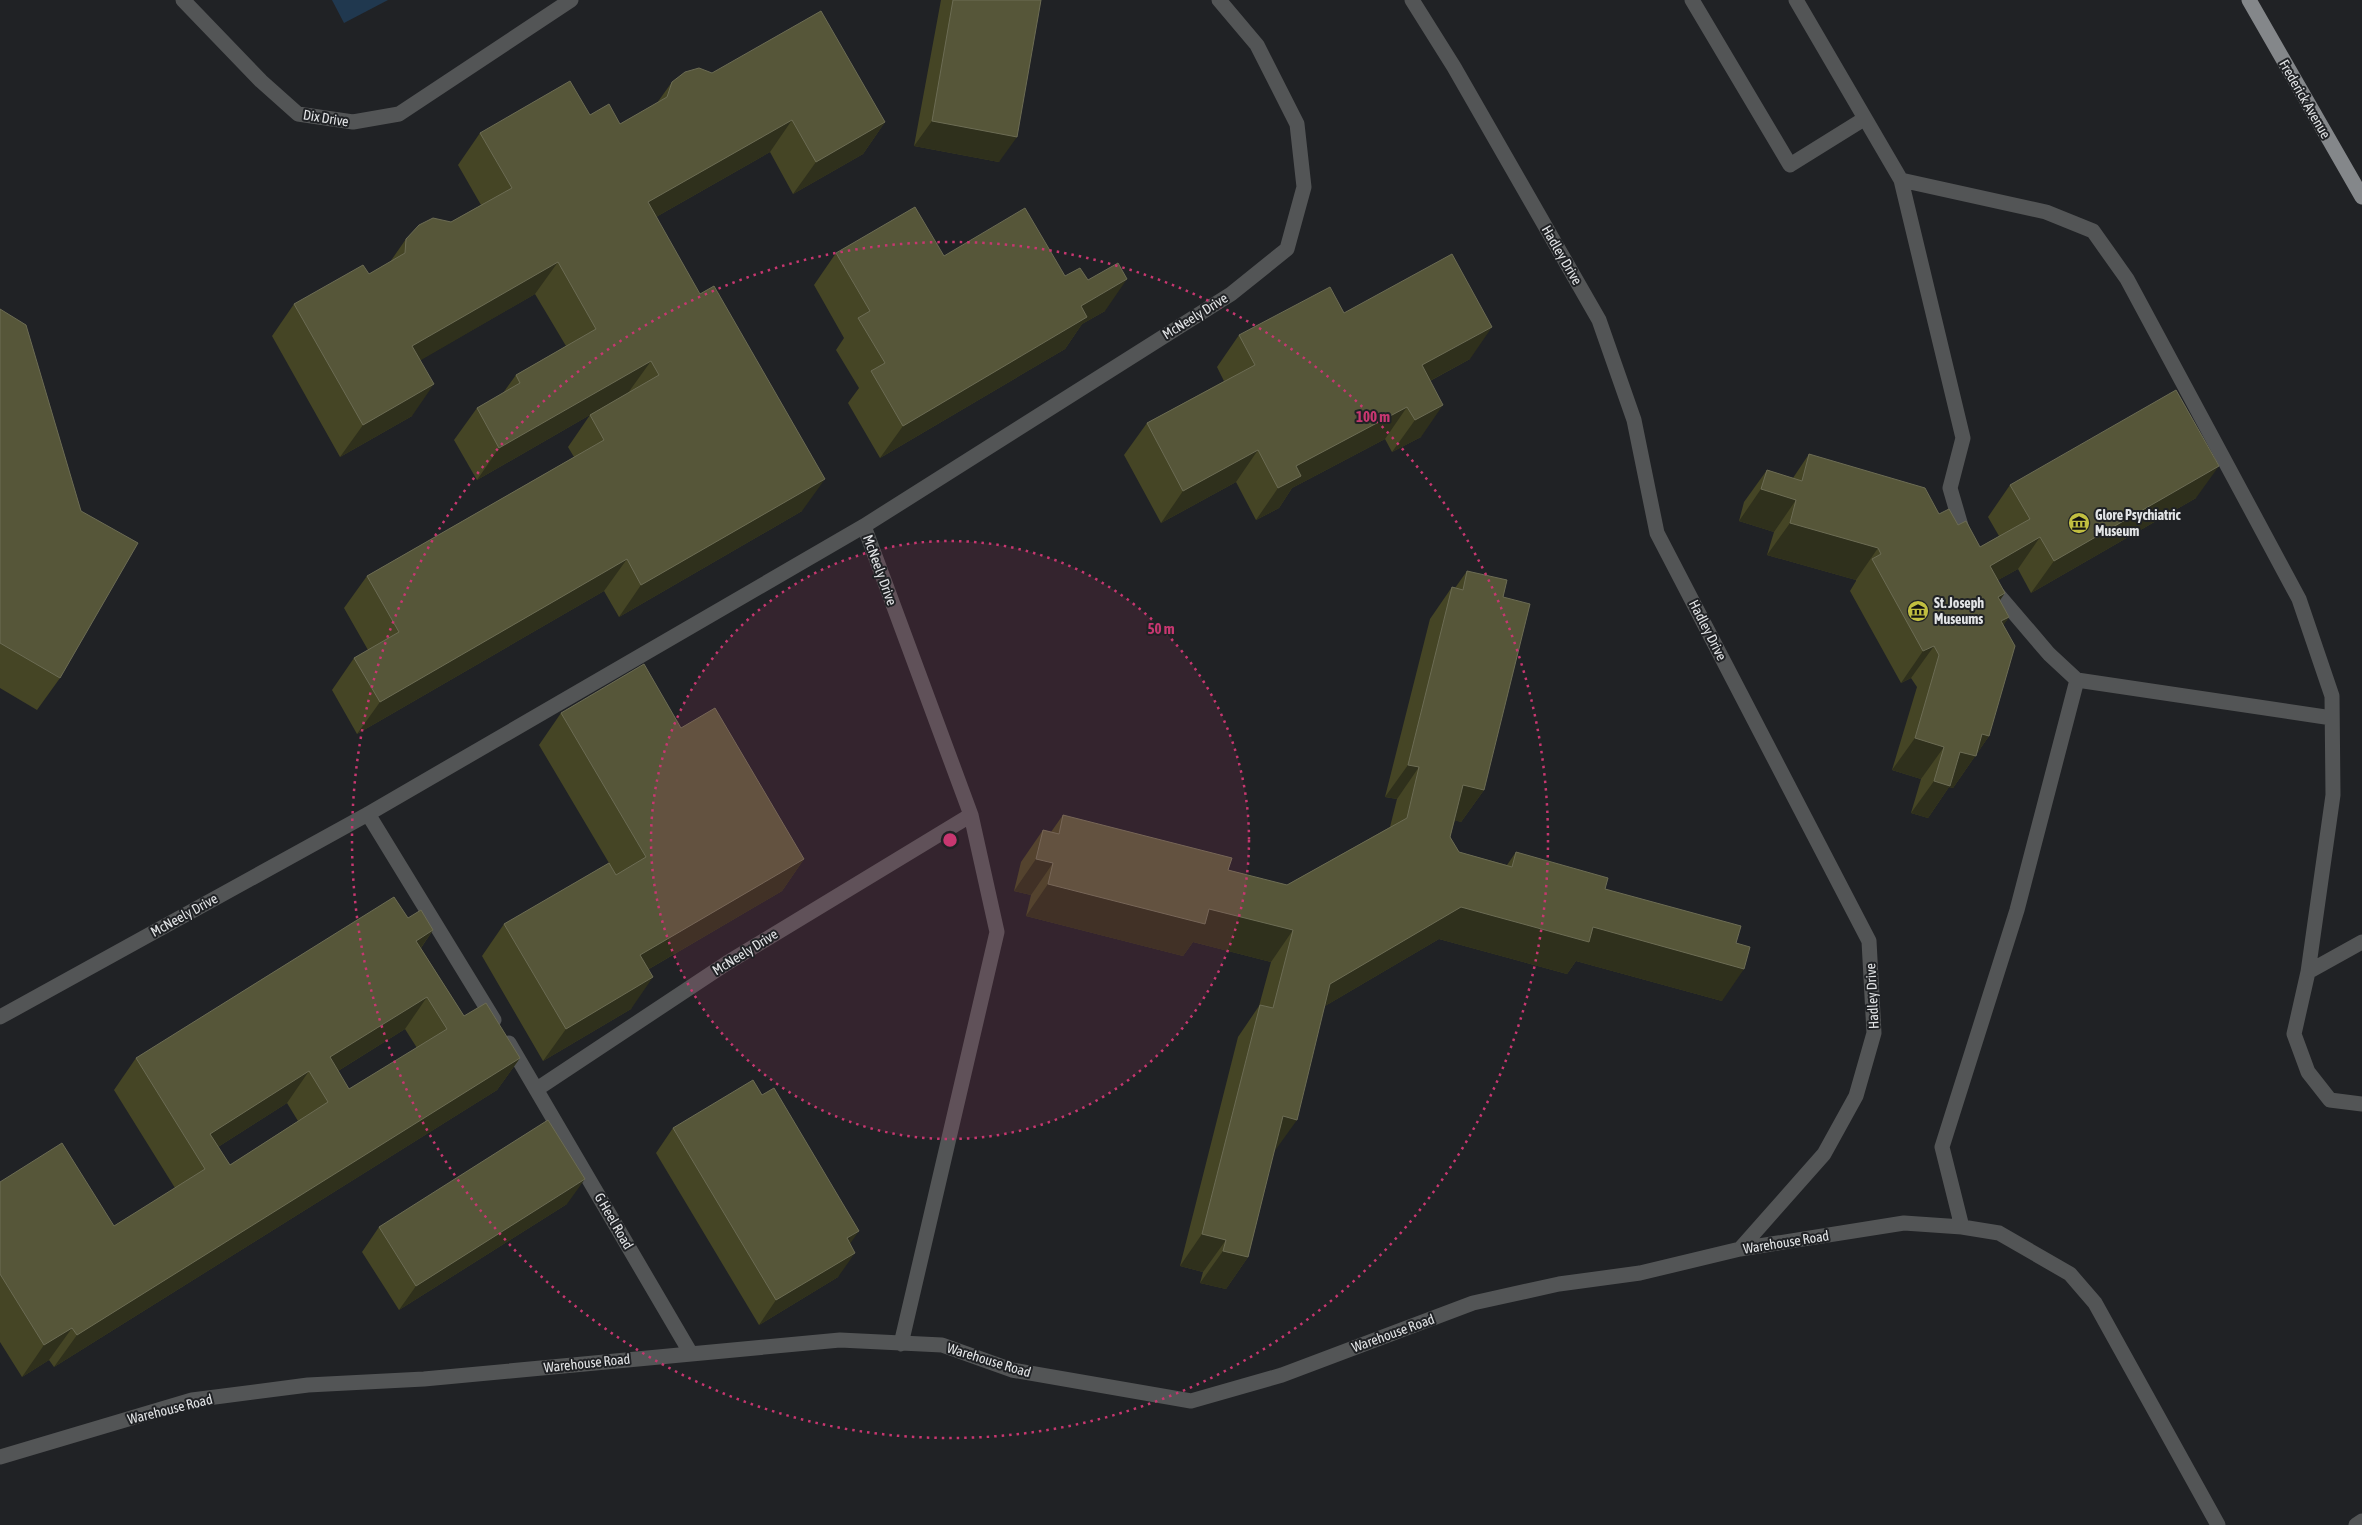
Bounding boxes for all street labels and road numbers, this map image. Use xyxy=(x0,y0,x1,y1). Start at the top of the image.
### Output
street label: Frederick Avenue xyxy=(2276,57,2334,141)
street label: Dix Drive xyxy=(302,107,350,129)
street label: Hadley Drive xyxy=(1539,222,1585,288)
street label: McNeely Drive xyxy=(1159,290,1231,342)
street label: McNeely Drive xyxy=(860,533,900,607)
street label: Hadley Drive xyxy=(1686,597,1730,663)
street label: McNeely Drive xyxy=(148,890,220,940)
street label: McNeely Drive xyxy=(709,926,781,978)
street label: Hadley Drive xyxy=(1862,963,1882,1029)
street label: G Heel Road xyxy=(591,1190,637,1252)
street label: Warehouse Road xyxy=(1742,1227,1830,1257)
street label: Warehouse Road xyxy=(1349,1311,1437,1355)
street label: Warehouse Road xyxy=(945,1340,1033,1380)
street label: Warehouse Road xyxy=(543,1351,631,1375)
street label: Warehouse Road xyxy=(126,1391,214,1427)

